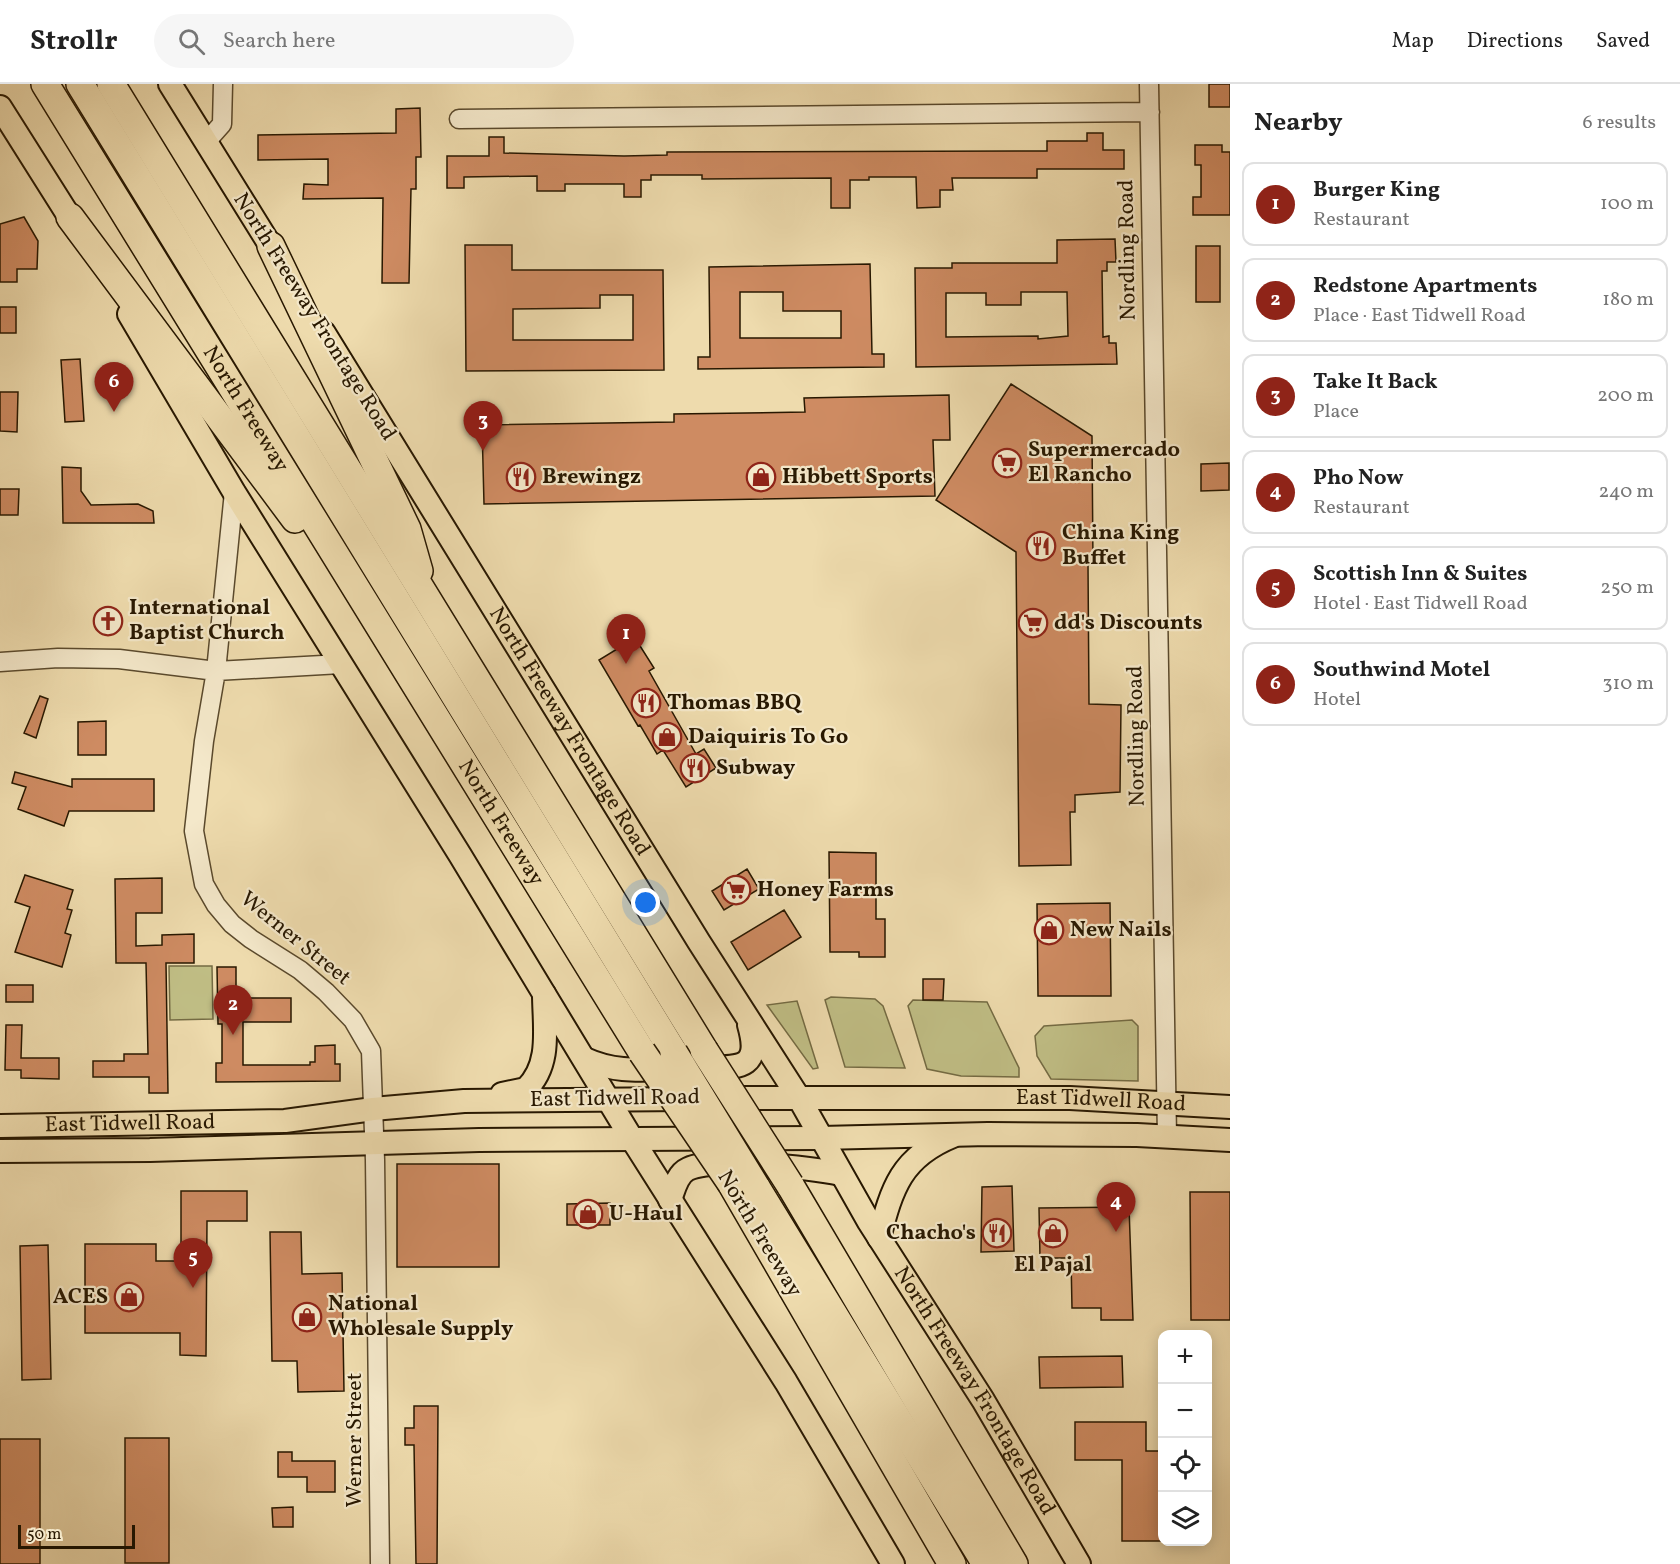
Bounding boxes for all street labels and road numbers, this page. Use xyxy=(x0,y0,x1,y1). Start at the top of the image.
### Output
street label: Nordling Road xyxy=(1111,179,1145,321)
street label: North Freeway Frontage Road xyxy=(227,188,401,446)
street label: North Freeway xyxy=(196,341,294,477)
street label: North Freeway Frontage Road xyxy=(482,602,656,860)
street label: Nordling Road xyxy=(1120,665,1154,807)
street label: North Freeway xyxy=(452,755,550,891)
street label: Werner Street xyxy=(233,885,357,994)
street label: East Tidwell Road xyxy=(530,1082,700,1116)
street label: East Tidwell Road xyxy=(1016,1083,1187,1120)
street label: East Tidwell Road xyxy=(44,1107,215,1141)
street label: North Freeway xyxy=(709,1165,809,1303)
street label: North Freeway Frontage Road xyxy=(886,1260,1063,1521)
street label: Werner Street xyxy=(340,1372,371,1507)

